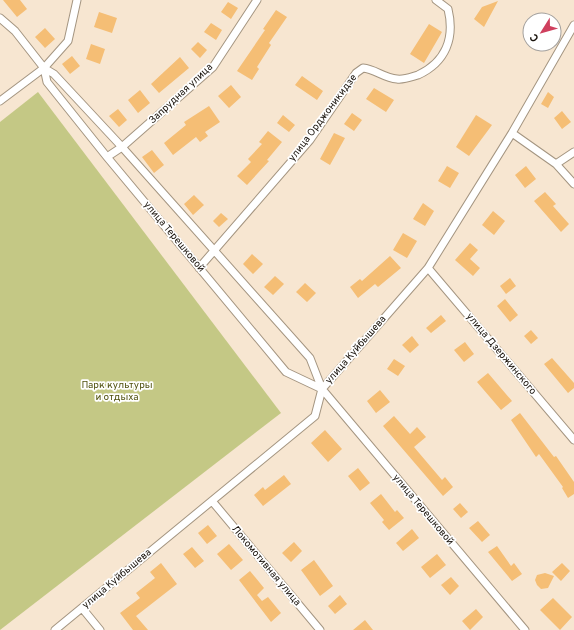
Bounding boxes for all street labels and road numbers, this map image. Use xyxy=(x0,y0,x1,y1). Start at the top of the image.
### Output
street label: Запрудная улица xyxy=(146,61,216,127)
street label: улица Орджоникидзе xyxy=(286,72,360,164)
street label: улица Терешковой xyxy=(140,199,208,275)
street label: улица Дзержинского xyxy=(463,310,539,398)
street label: улица Куйбышева xyxy=(323,313,389,387)
street label: улица Терешковой xyxy=(389,472,457,548)
street label: Локомотивная улица xyxy=(228,523,304,609)
street label: улица Куйбышева xyxy=(80,546,154,612)

